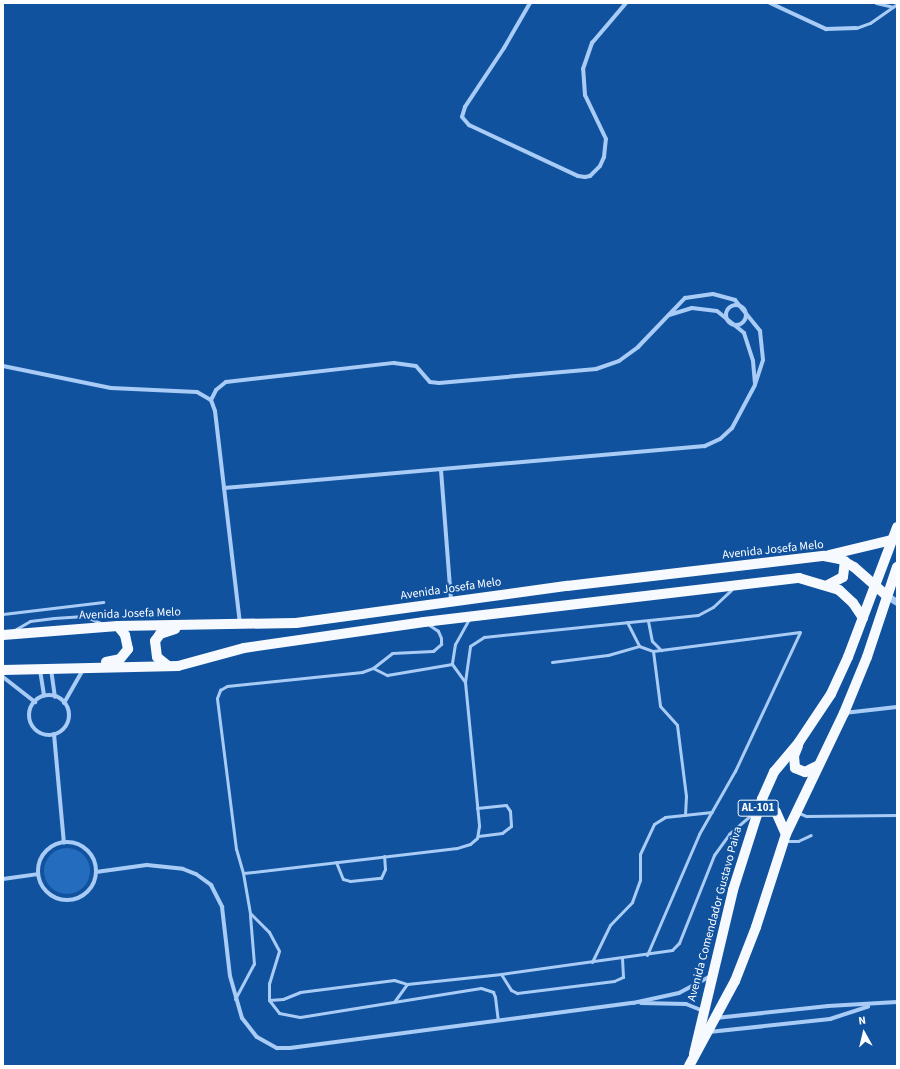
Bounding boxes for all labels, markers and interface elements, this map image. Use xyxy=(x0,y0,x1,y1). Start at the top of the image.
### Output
street label: Avenida Josefa Melo xyxy=(722,538,824,562)
street label: Avenida Josefa Melo xyxy=(400,575,502,603)
street label: Avenida Josefa Melo xyxy=(79,605,181,623)
road number: AL-101 xyxy=(737,799,779,817)
street label: Avenida Comendador Gustavo Paiva xyxy=(685,825,745,1003)
north arrow xyxy=(844,1013,884,1053)
text: N xyxy=(858,1013,867,1029)

